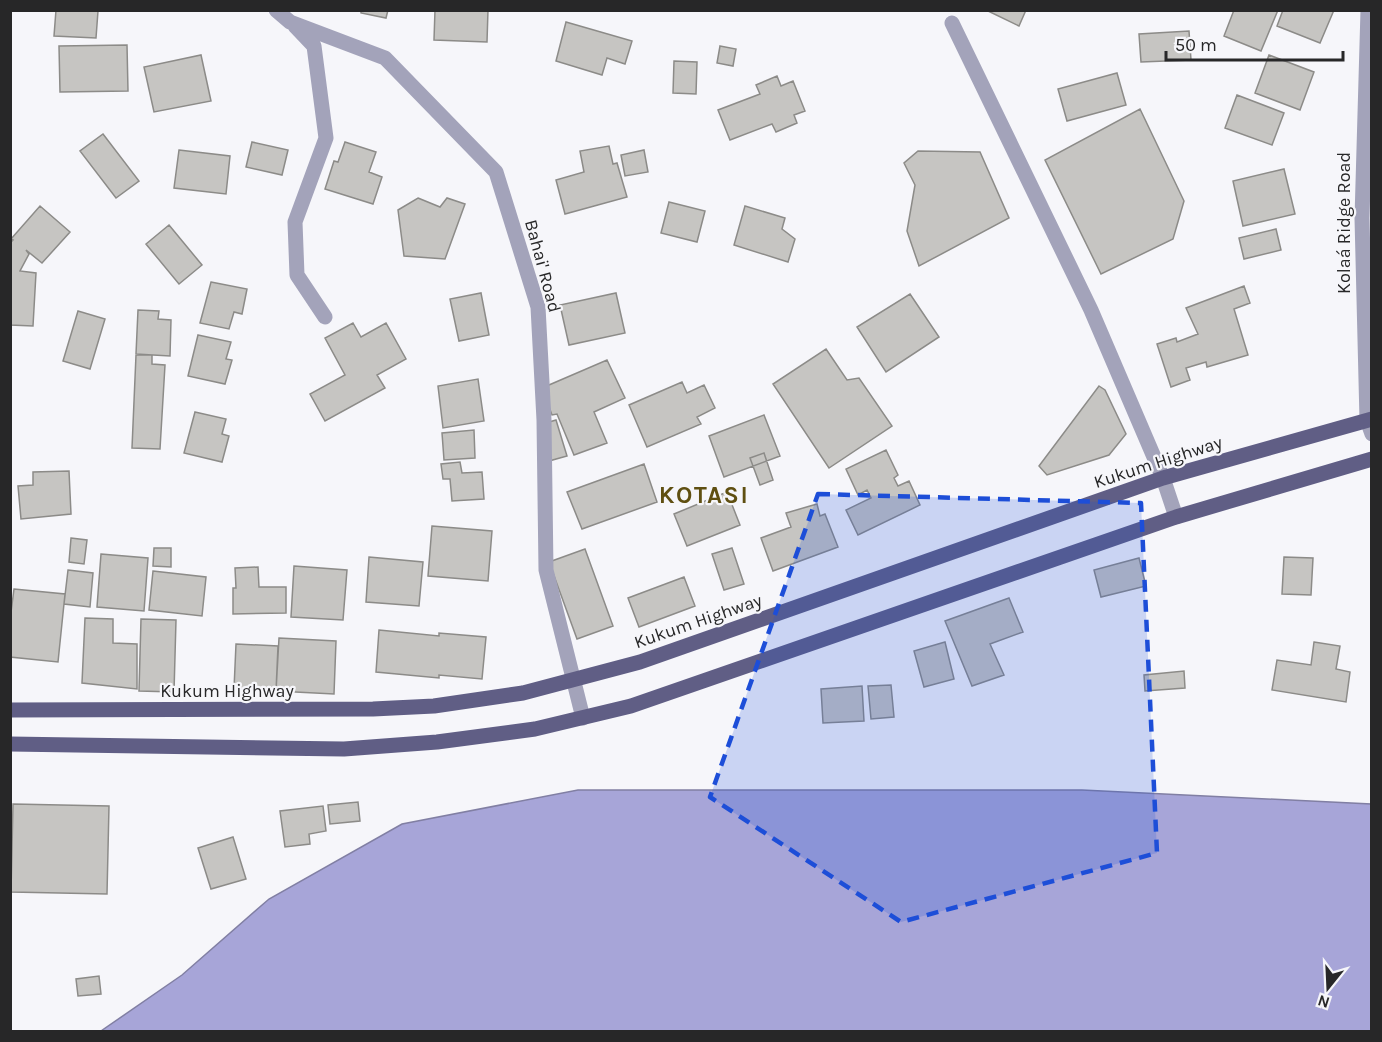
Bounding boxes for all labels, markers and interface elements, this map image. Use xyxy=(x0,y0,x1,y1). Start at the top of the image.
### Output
scale bar xyxy=(1166,24,1343,62)
text: 50 m xyxy=(1175,34,1217,56)
street label: Kolaá Ridge Road xyxy=(1333,152,1355,294)
street label: Bahai' Road xyxy=(520,217,566,315)
street label: Kukum Highway xyxy=(1091,431,1226,493)
district label: KOTASI xyxy=(659,481,749,509)
street label: Kukum Highway xyxy=(631,589,765,653)
street label: Kukum Highway xyxy=(160,680,294,702)
north arrow xyxy=(1298,958,1358,1018)
text: N xyxy=(1315,991,1332,1013)

